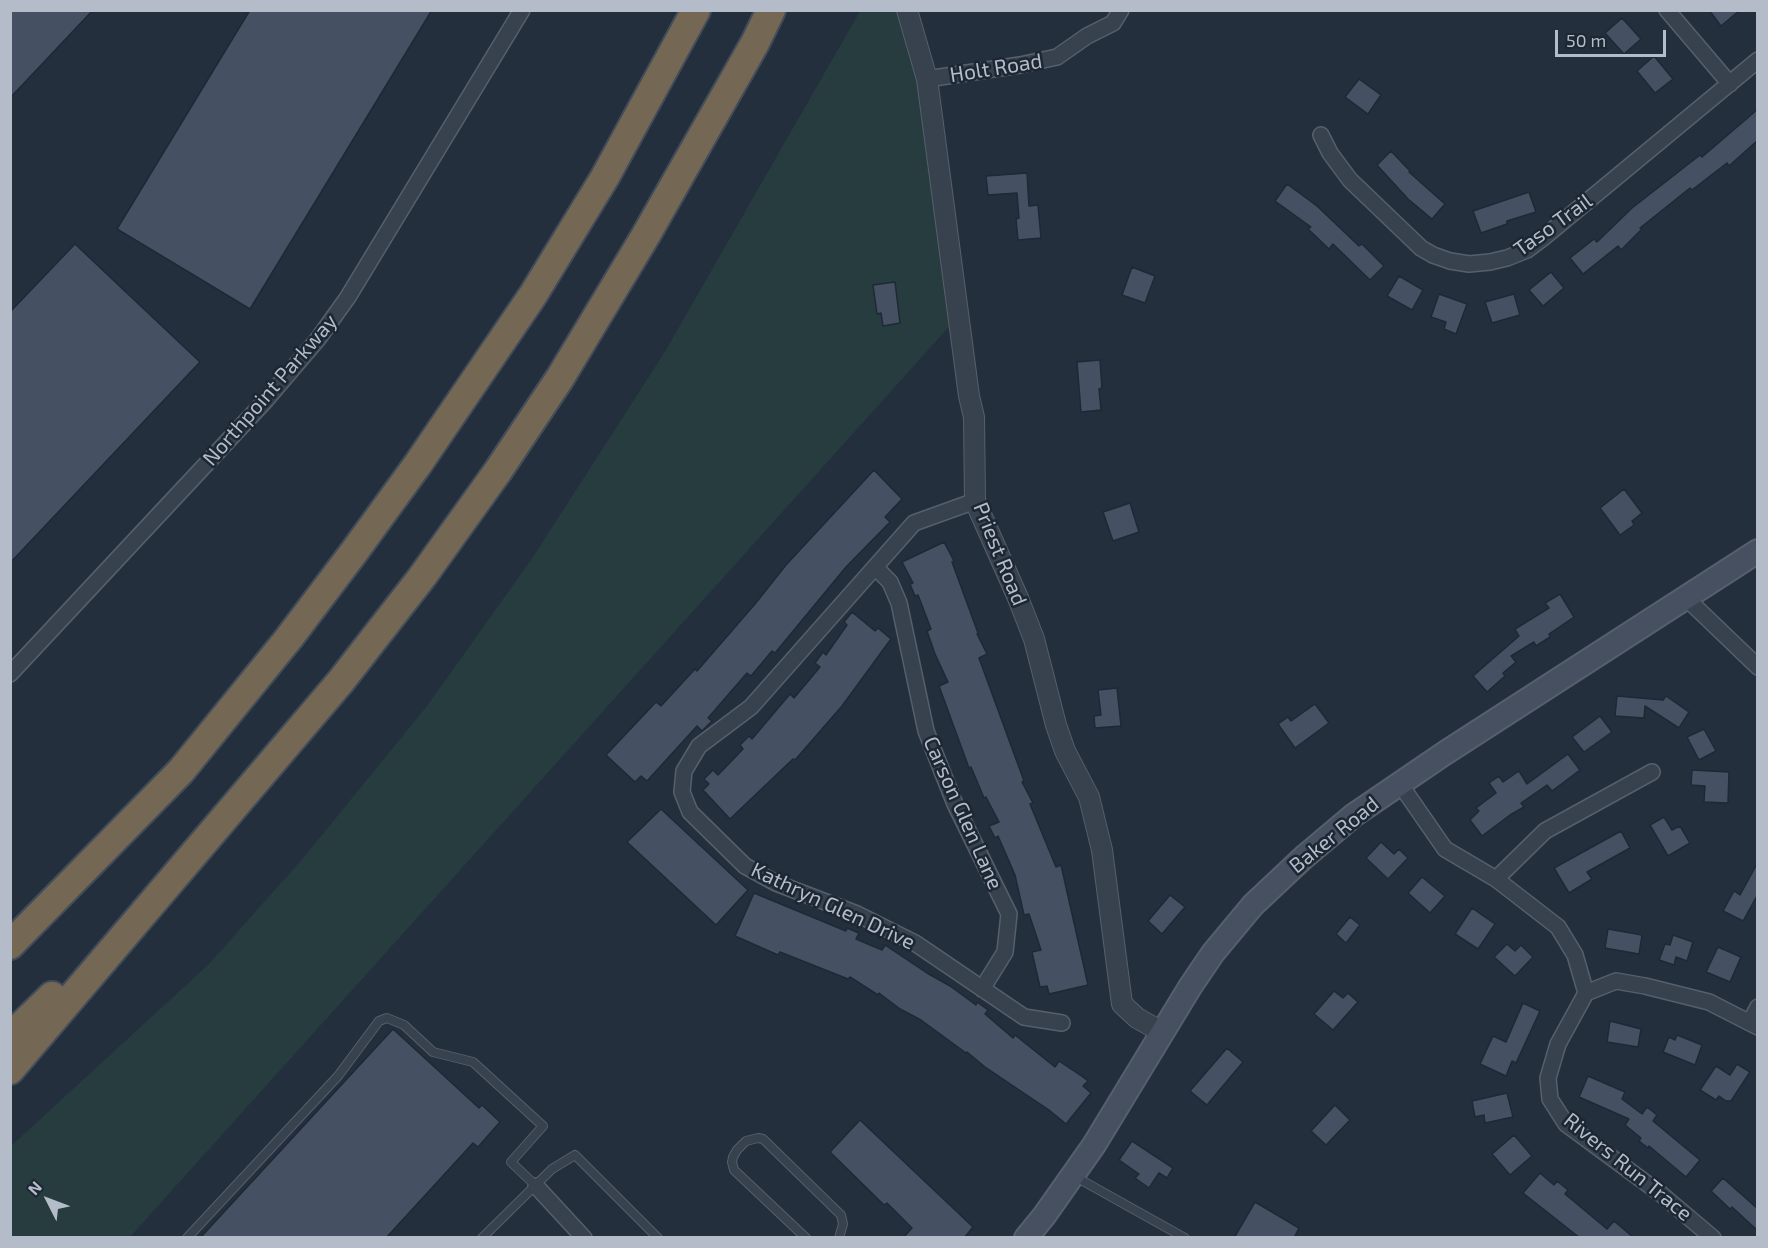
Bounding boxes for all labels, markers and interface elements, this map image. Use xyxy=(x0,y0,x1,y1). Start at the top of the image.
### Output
scale bar xyxy=(1558,18,1669,56)
text: 50 m xyxy=(1566,29,1606,51)
street label: Holt Road xyxy=(948,48,1044,88)
street label: Taso Trail xyxy=(1509,188,1597,262)
street label: Northpoint Parkway xyxy=(197,309,343,471)
street label: Priest Road xyxy=(968,499,1032,609)
street label: Carson Glen Lane xyxy=(918,733,1008,893)
street label: Baker Road xyxy=(1284,791,1384,879)
street label: Kathryn Glen Drive xyxy=(747,857,919,955)
street label: Rivers Run Trace xyxy=(1559,1108,1697,1226)
north arrow xyxy=(18,1170,78,1230)
text: N xyxy=(23,1177,45,1198)

